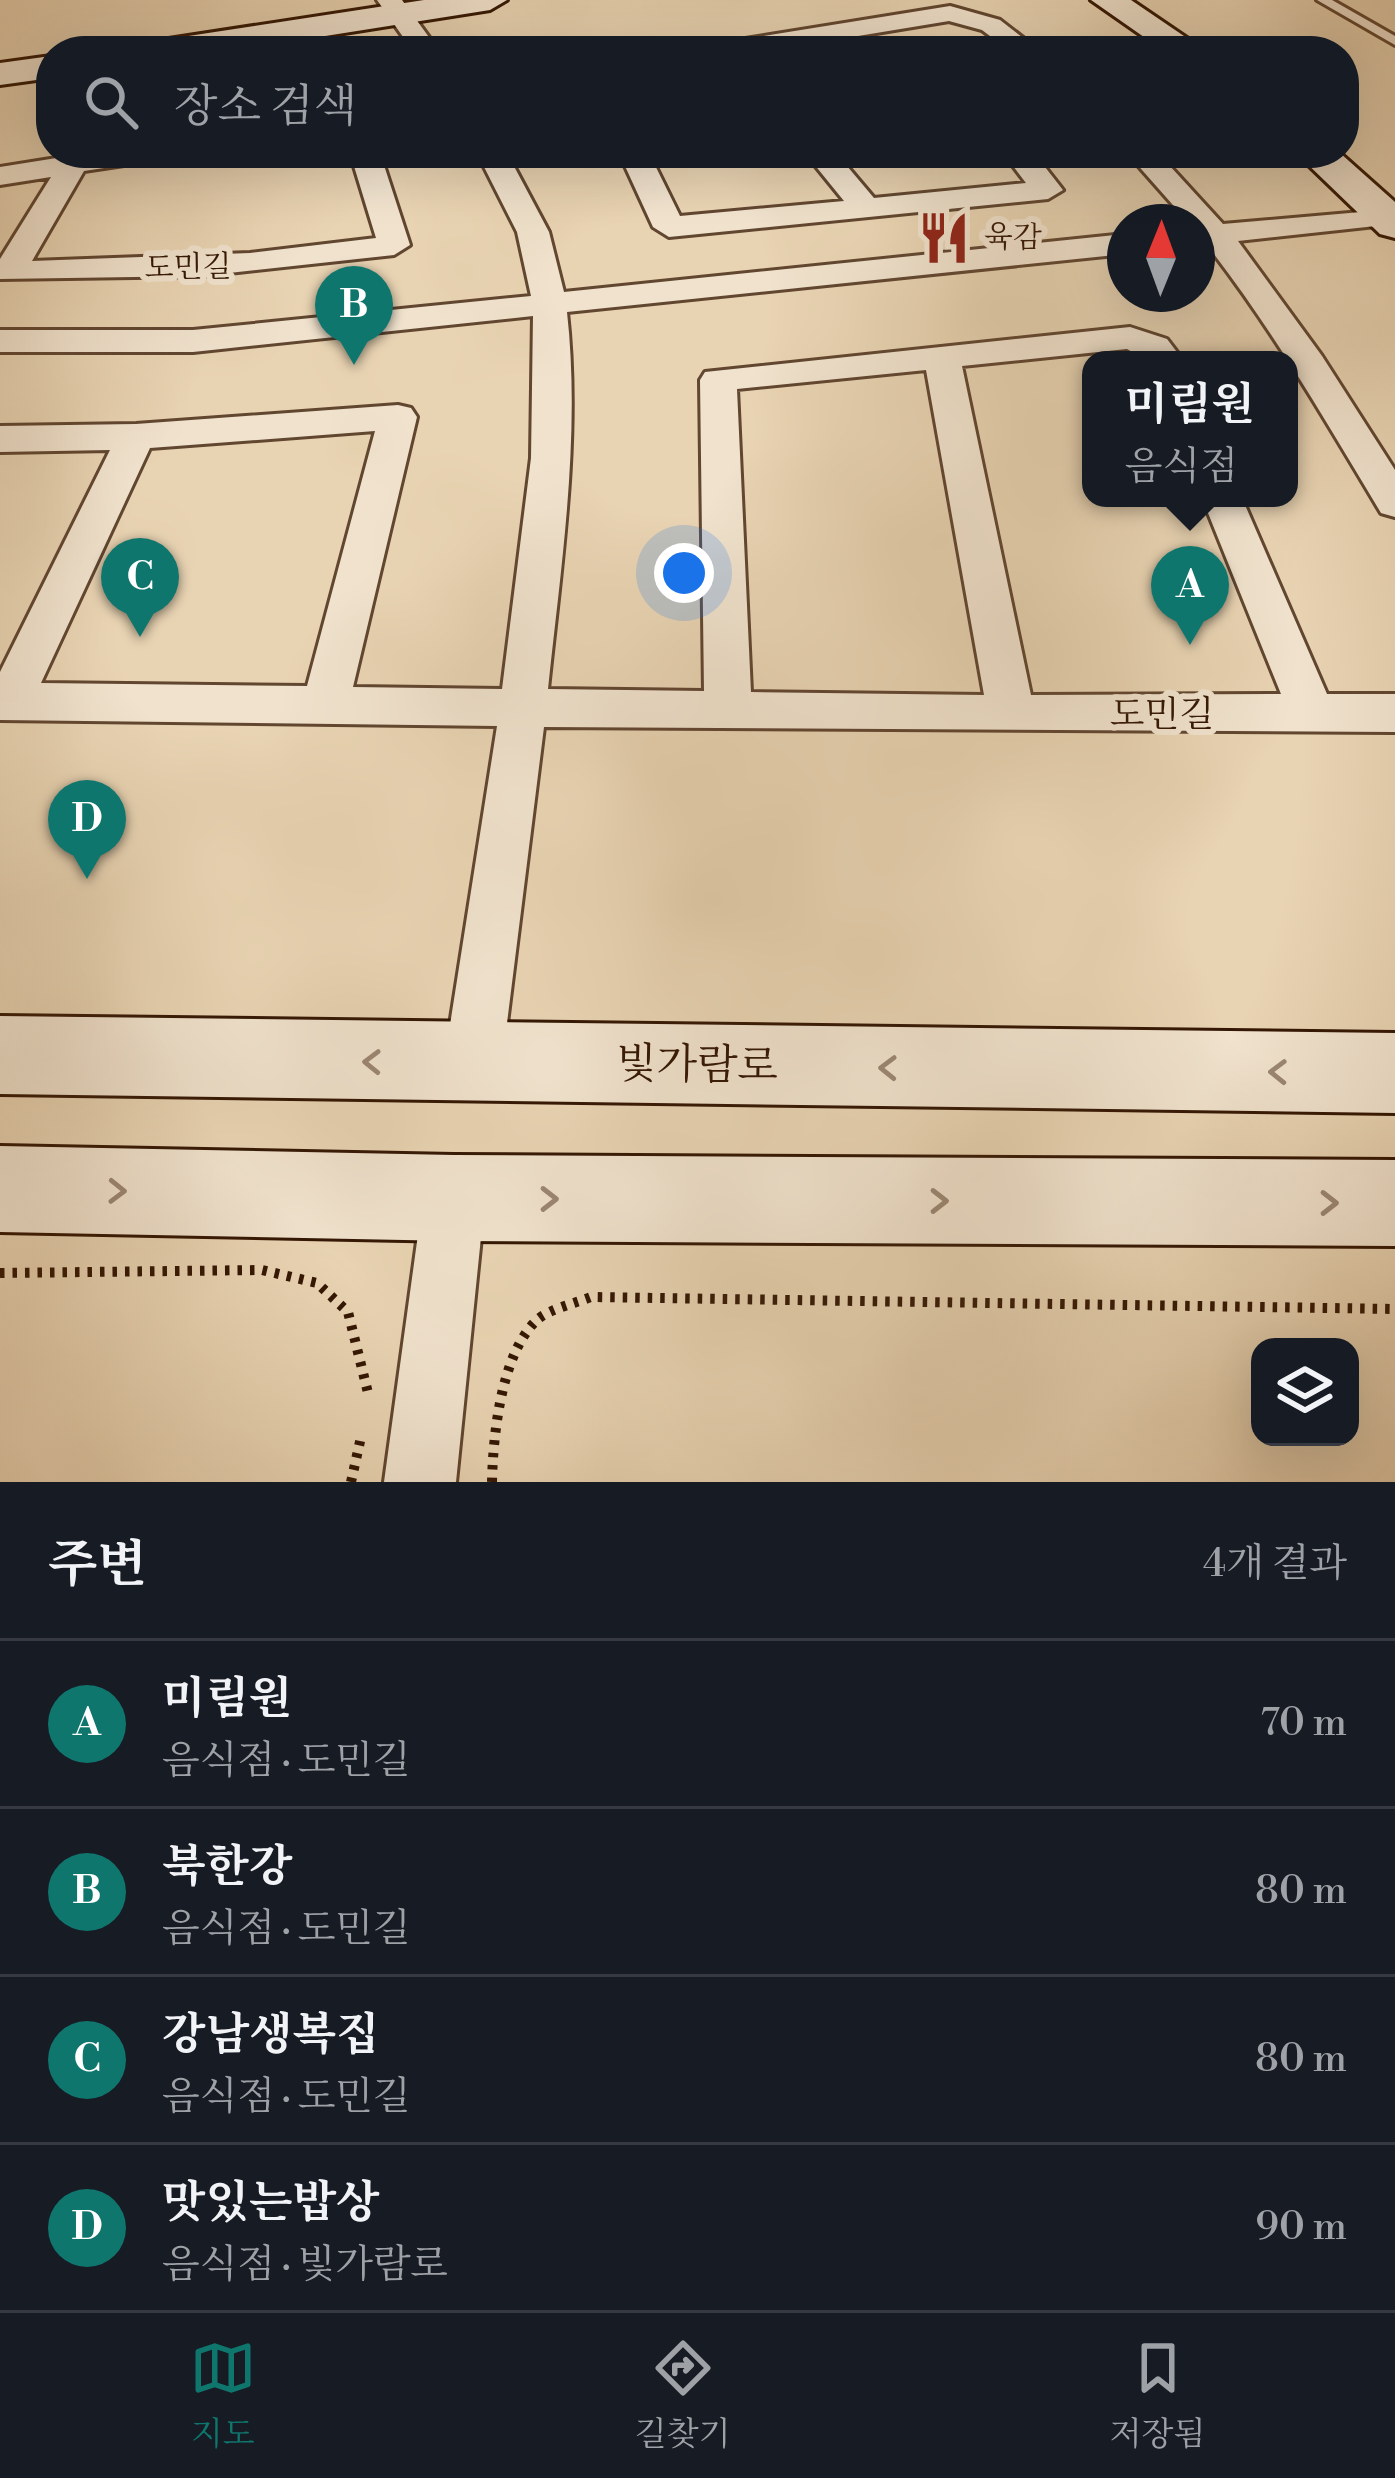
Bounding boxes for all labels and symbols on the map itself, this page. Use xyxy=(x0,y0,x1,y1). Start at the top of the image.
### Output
north arrow xyxy=(1107,204,1215,312)
restaurant icon: 육감 xyxy=(915,209,973,267)
place label: 육감 xyxy=(984,219,1042,257)
street label: 도민길 xyxy=(144,248,232,288)
pin: B xyxy=(315,266,393,365)
pin: C xyxy=(101,538,179,637)
your location xyxy=(654,543,714,603)
pin: A xyxy=(1151,546,1229,645)
street label: 도민길 xyxy=(1110,693,1214,738)
pin: D xyxy=(48,780,126,879)
street label: 빛가람로 xyxy=(615,1038,779,1094)
one-way arrow xyxy=(362,1049,381,1075)
one-way arrow xyxy=(878,1055,896,1081)
one-way arrow xyxy=(1268,1059,1286,1085)
one-way arrow xyxy=(108,1178,127,1204)
one-way arrow xyxy=(541,1186,559,1212)
one-way arrow xyxy=(931,1188,949,1214)
one-way arrow xyxy=(1320,1189,1339,1215)

